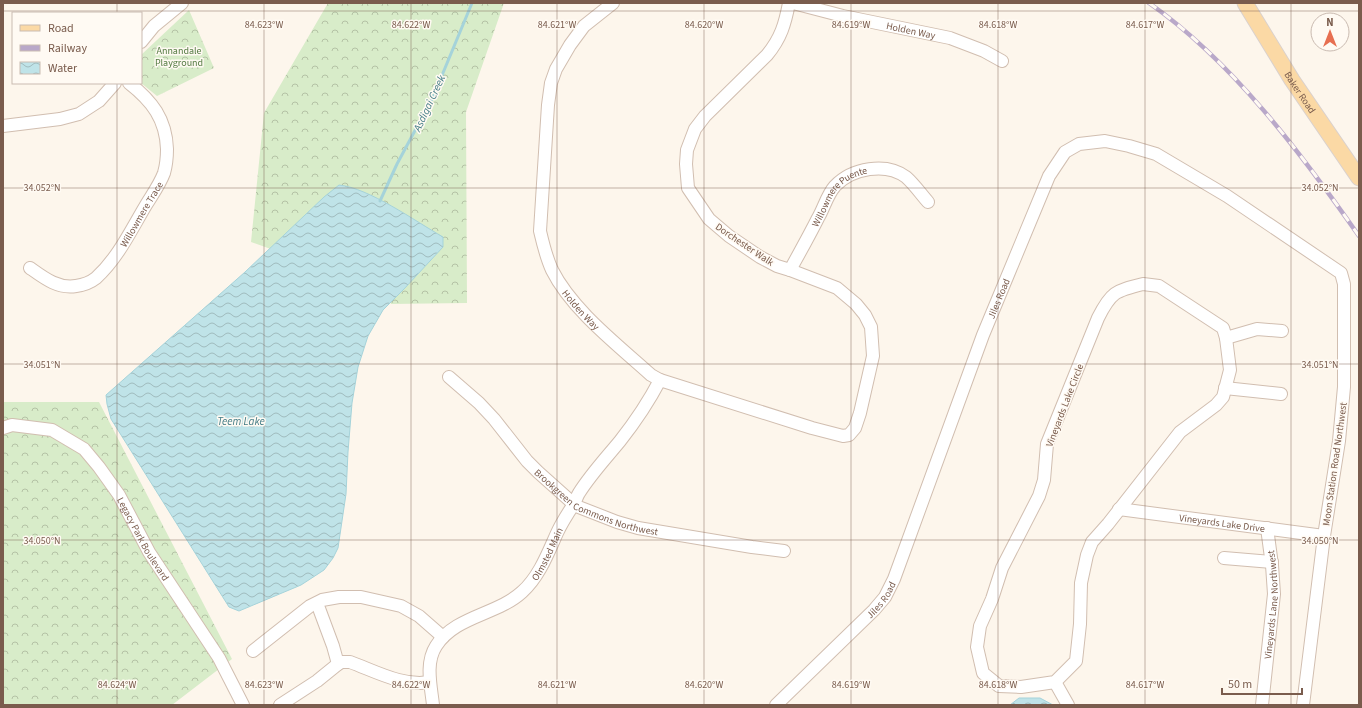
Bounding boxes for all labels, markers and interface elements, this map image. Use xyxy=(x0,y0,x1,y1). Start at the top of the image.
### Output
legend xyxy=(12,12,142,84)
north arrow xyxy=(1310,12,1350,52)
text: N xyxy=(1326,15,1334,30)
text: 84.623°W xyxy=(245,18,283,32)
text: 84.622°W xyxy=(392,18,430,32)
text: 84.621°W xyxy=(538,18,576,32)
text: 84.620°W xyxy=(685,18,723,32)
text: 84.619°W xyxy=(832,18,870,32)
text: 84.618°W xyxy=(979,18,1017,32)
text: 84.617°W xyxy=(1126,18,1164,32)
street label: Holden Way xyxy=(885,19,937,43)
text: Road xyxy=(48,20,74,37)
text: Railway xyxy=(48,40,87,57)
park label: Annandale Playground xyxy=(155,44,203,70)
text: Water xyxy=(48,60,78,77)
street label: Baker Road xyxy=(1280,69,1319,116)
water label: Asdigai Creek xyxy=(409,72,449,135)
street label: Willowmere Puente xyxy=(809,164,869,230)
street label: Willowmere Trace xyxy=(117,179,167,250)
text: 34.052°N xyxy=(23,181,61,195)
text: 34.052°N xyxy=(1301,181,1339,195)
street label: Dorchester Walk xyxy=(712,220,776,270)
street label: Jiles Road xyxy=(985,276,1014,321)
street label: Holden Way xyxy=(558,287,603,334)
text: 34.051°N xyxy=(23,358,61,372)
text: 34.051°N xyxy=(1301,358,1339,372)
street label: Vineyards Lake Circle xyxy=(1043,362,1087,449)
street label: Moon Station Road Northwest xyxy=(1319,401,1351,527)
water label: Teem Lake xyxy=(217,414,265,429)
street label: Brookgreen Commons Northwest xyxy=(531,466,660,539)
street label: Legacy Park Boulevard xyxy=(113,495,172,584)
street label: Vineyards Lake Drive xyxy=(1178,511,1266,536)
street label: Olmsted Main xyxy=(528,525,567,584)
text: 34.050°N xyxy=(23,534,61,548)
text: 34.050°N xyxy=(1301,534,1339,548)
street label: Vineyards Lane Northwest xyxy=(1261,549,1282,660)
street label: Jiles Road xyxy=(864,579,900,622)
scale bar xyxy=(1222,670,1302,696)
text: 50 m xyxy=(1228,676,1252,693)
text: 84.624°W xyxy=(98,678,136,692)
text: 84.623°W xyxy=(245,678,283,692)
text: 84.622°W xyxy=(392,678,430,692)
text: 84.621°W xyxy=(538,678,576,692)
text: 84.620°W xyxy=(685,678,723,692)
text: 84.619°W xyxy=(832,678,870,692)
text: 84.618°W xyxy=(979,678,1017,692)
text: 84.617°W xyxy=(1126,678,1164,692)

